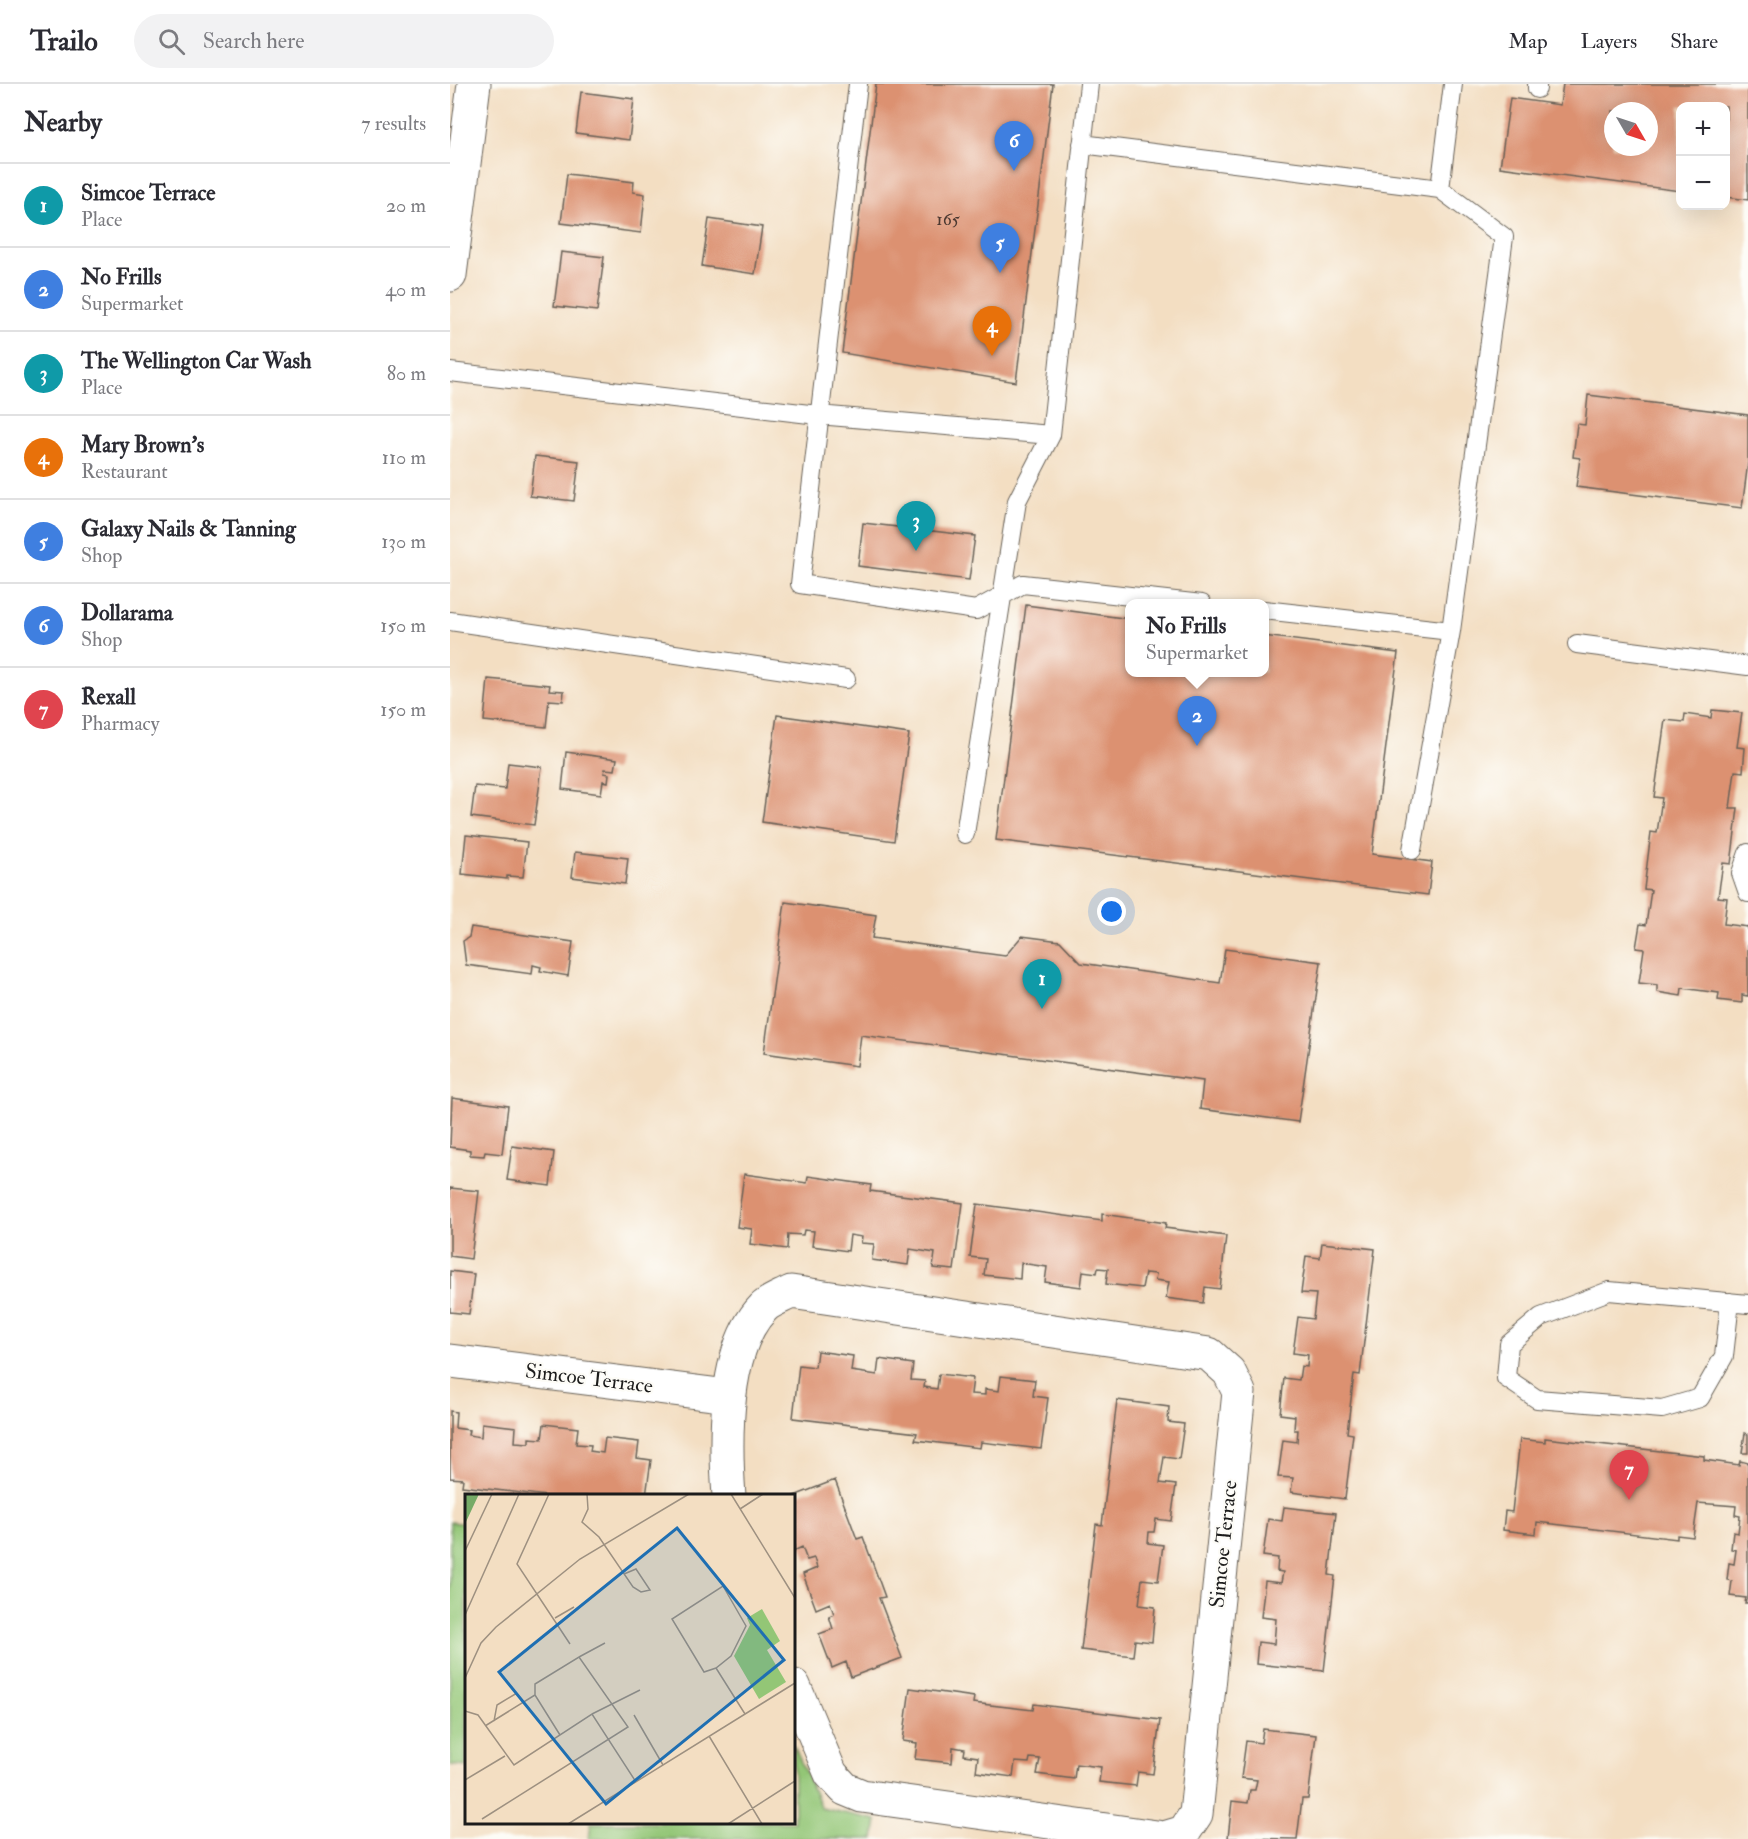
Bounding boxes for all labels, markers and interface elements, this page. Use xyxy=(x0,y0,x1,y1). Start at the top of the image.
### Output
search box xyxy=(134,14,554,68)
text: Trailo xyxy=(30,24,98,59)
icon: search xyxy=(155,25,188,58)
text: Search here xyxy=(203,27,304,55)
text: Map xyxy=(1508,28,1548,55)
text: Layers xyxy=(1581,28,1637,55)
text: Share xyxy=(1670,28,1718,55)
north arrow xyxy=(1604,102,1658,156)
map controls xyxy=(1676,102,1730,210)
button: + xyxy=(1676,102,1730,156)
text: Nearby xyxy=(24,107,102,139)
text: 7 results xyxy=(361,111,426,136)
pin: 6 xyxy=(994,122,1034,171)
button: − xyxy=(1676,156,1730,210)
text: Simcoe Terrace xyxy=(81,179,215,207)
text: 1 xyxy=(40,193,47,218)
text: 20 m xyxy=(386,193,426,218)
text: Place xyxy=(81,207,122,232)
house number: 165 xyxy=(936,208,960,231)
pin: 5 xyxy=(980,224,1020,273)
text: No Frills xyxy=(81,263,162,291)
text: 2 xyxy=(38,277,49,302)
text: 40 m xyxy=(385,277,426,302)
text: Supermarket xyxy=(81,291,184,316)
pin: 4 xyxy=(972,306,1012,356)
text: The Wellington Car Wash xyxy=(81,347,312,375)
text: 3 xyxy=(40,361,47,386)
text: 80 m xyxy=(387,361,426,386)
text: Place xyxy=(81,375,122,400)
text: Mary Brown's xyxy=(81,431,204,459)
text: 4 xyxy=(38,445,49,470)
text: 110 m xyxy=(382,445,426,470)
text: Restaurant xyxy=(81,459,168,484)
pin: 3 xyxy=(896,502,936,551)
text: Galaxy Nails & Tanning xyxy=(81,515,296,543)
text: 5 xyxy=(39,529,48,554)
text: 130 m xyxy=(381,529,426,554)
text: Shop xyxy=(81,543,122,568)
text: Dollarama xyxy=(81,599,173,627)
popup xyxy=(1125,599,1269,677)
text: No Frills xyxy=(1146,612,1226,640)
text: 6 xyxy=(38,613,49,638)
text: 150 m xyxy=(380,613,426,638)
text: Shop xyxy=(81,627,122,652)
text: Supermarket xyxy=(1146,640,1248,665)
text: Rexall xyxy=(81,683,136,711)
pin: 2 xyxy=(1178,696,1216,746)
text: 7 xyxy=(39,697,48,722)
text: 150 m xyxy=(380,697,426,722)
text: Pharmacy xyxy=(81,711,159,736)
your location xyxy=(1097,897,1126,926)
pin: 1 xyxy=(1022,960,1062,1009)
street label: Simcoe Terrace xyxy=(524,1357,654,1400)
pin: 7 xyxy=(1610,1450,1648,1500)
street label: Simcoe Terrace xyxy=(1203,1479,1244,1609)
inset map xyxy=(465,1494,795,1824)

